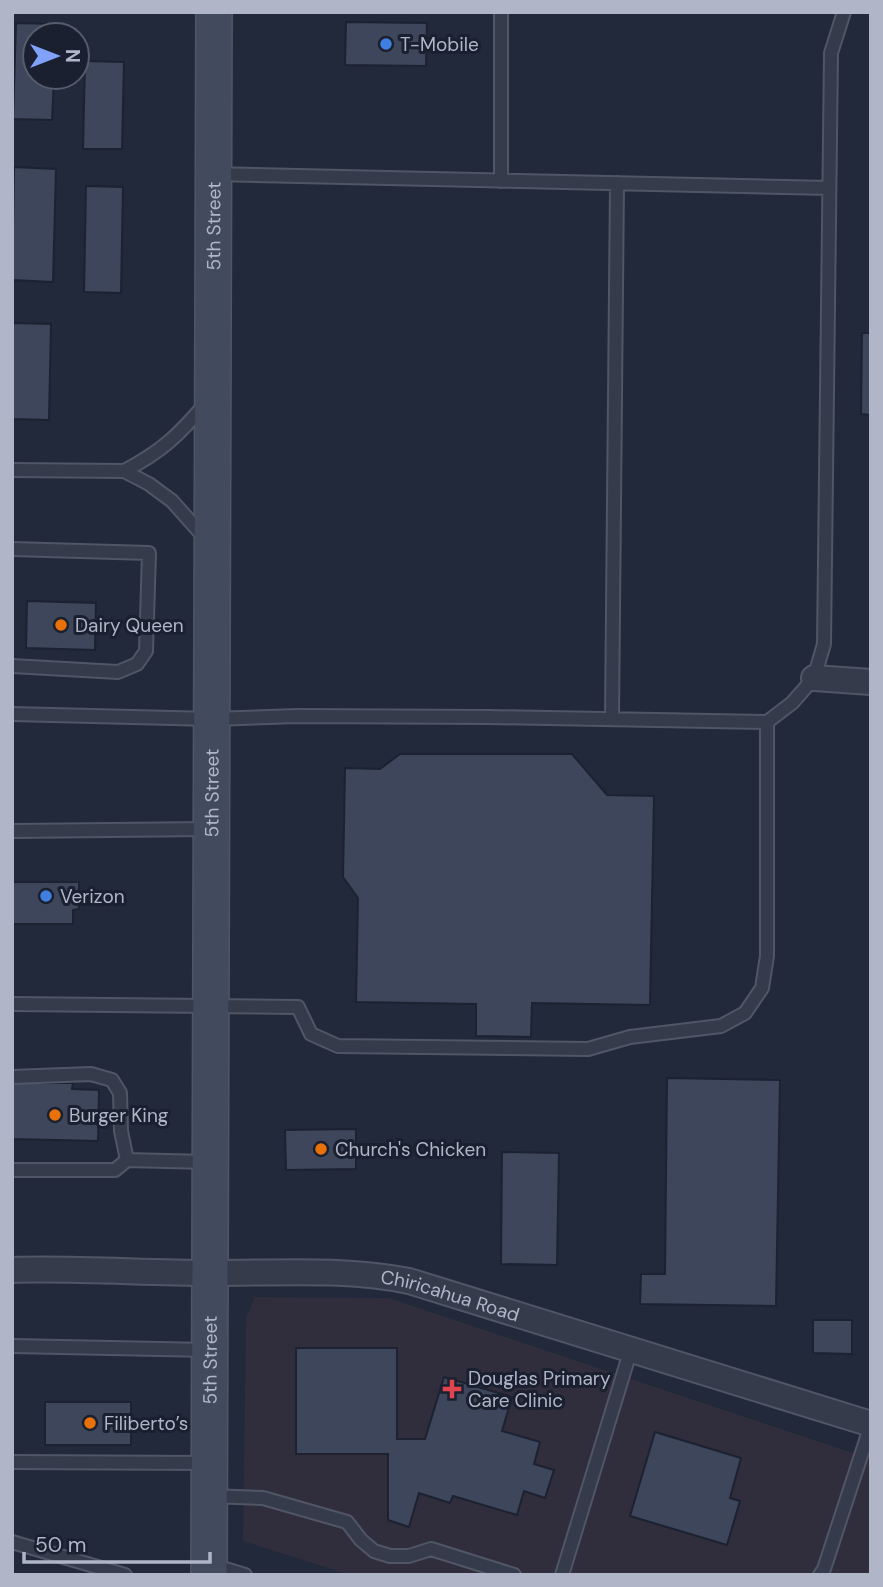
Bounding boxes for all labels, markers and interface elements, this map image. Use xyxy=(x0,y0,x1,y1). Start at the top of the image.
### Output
north arrow xyxy=(21,21,91,91)
place label: T-Mobile xyxy=(400,32,479,57)
marker: T-Mobile xyxy=(378,36,394,52)
text: N xyxy=(60,49,85,63)
street label: 5th Street xyxy=(201,181,226,271)
place label: Dairy Queen xyxy=(75,613,184,638)
marker: Dairy Queen xyxy=(53,617,69,633)
street label: 5th Street xyxy=(199,748,225,838)
place label: Verizon xyxy=(60,884,125,909)
marker: Verizon xyxy=(38,888,54,904)
place label: Burger King xyxy=(69,1103,169,1128)
marker: Burger King xyxy=(47,1107,63,1123)
place label: Church's Chicken xyxy=(335,1137,486,1162)
marker: Church's Chicken xyxy=(313,1141,329,1157)
street label: Chiricahua Road xyxy=(379,1265,523,1327)
street label: 5th Street xyxy=(198,1315,223,1405)
place label: Douglas Primary Care Clinic xyxy=(468,1366,611,1413)
marker: Douglas Primary Care Clinic xyxy=(442,1379,462,1399)
place label: Filiberto’s xyxy=(104,1411,188,1436)
marker: Filiberto’s xyxy=(82,1415,98,1431)
scale bar xyxy=(24,1520,210,1564)
text: 50 m xyxy=(35,1531,86,1559)

